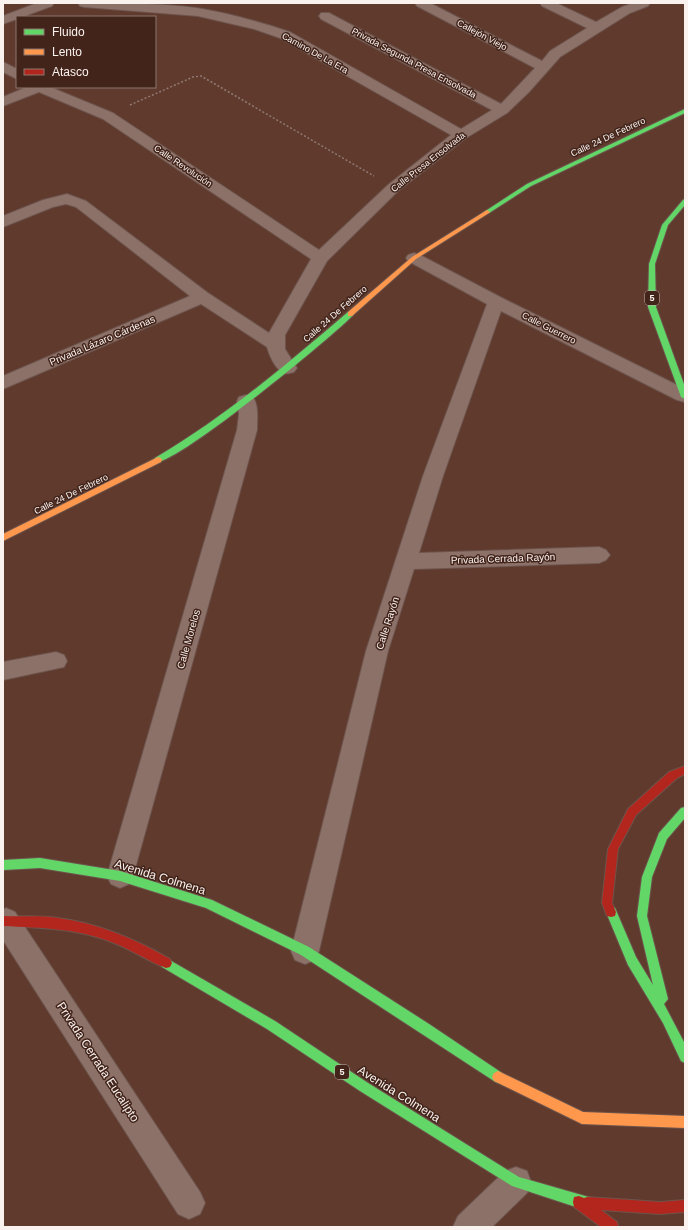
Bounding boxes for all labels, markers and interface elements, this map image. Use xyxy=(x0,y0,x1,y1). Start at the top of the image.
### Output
legend xyxy=(16,16,156,88)
street label: Callejón Viejo xyxy=(455,18,509,52)
text: Fluido xyxy=(52,25,85,39)
street label: Privada Segunda Presa Ensolvada xyxy=(350,26,478,100)
street label: Camino De La Era xyxy=(280,31,350,75)
text: Lento xyxy=(52,45,82,59)
text: Atasco xyxy=(52,65,89,79)
street label: Calle 24 De Febrero xyxy=(569,115,647,159)
street label: Calle Presa Ensolvada xyxy=(389,130,467,194)
street label: Calle Revolución xyxy=(152,143,214,189)
street label: Calle 24 De Febrero xyxy=(301,284,369,344)
road number: 5 xyxy=(645,291,659,305)
street label: Calle Guerrero xyxy=(520,310,578,346)
street label: Privada Lázaro Cárdenas xyxy=(48,313,157,368)
street label: Calle 24 De Febrero xyxy=(32,472,110,516)
street label: Privada Cerrada Rayón xyxy=(451,551,555,566)
street label: Calle Rayón xyxy=(374,596,401,651)
street label: Calle Morelos xyxy=(175,608,202,670)
street label: Avenida Colmena xyxy=(113,856,208,898)
street label: Privada Cerrada Eucalipto xyxy=(54,999,142,1125)
street label: Avenida Colmena xyxy=(355,1063,443,1125)
road number: 5 xyxy=(335,1065,349,1079)

